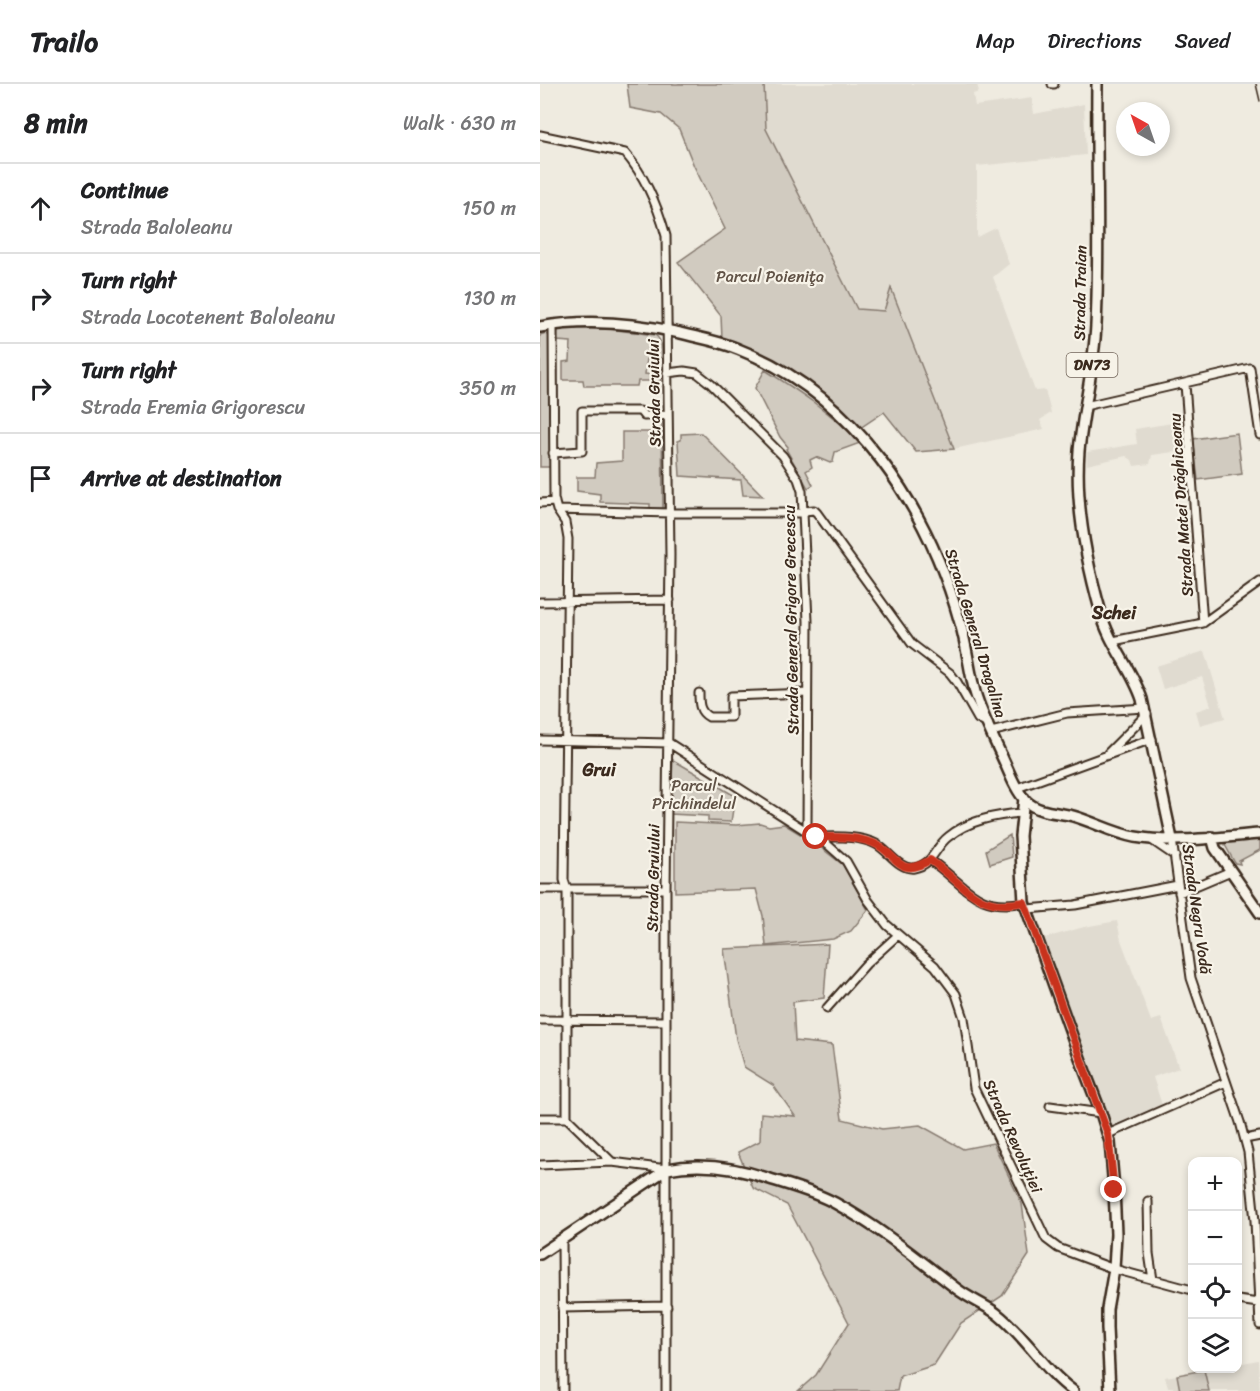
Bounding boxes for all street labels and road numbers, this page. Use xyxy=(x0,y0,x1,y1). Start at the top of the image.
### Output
street label: Strada Traian xyxy=(1065,245,1095,341)
street label: Strada Gruiului xyxy=(639,338,669,447)
road number: DN73 xyxy=(1066,353,1118,377)
street label: Strada Matei Drăghiceanu xyxy=(1160,412,1202,598)
street label: Strada General Grigore Grecescu xyxy=(774,504,808,735)
street label: Strada General Dragalina xyxy=(936,545,1016,721)
street label: Strada Gruiului xyxy=(638,823,668,932)
street label: Strada Negru Vodă xyxy=(1174,842,1221,977)
street label: Strada Revoluției xyxy=(975,1074,1051,1198)

